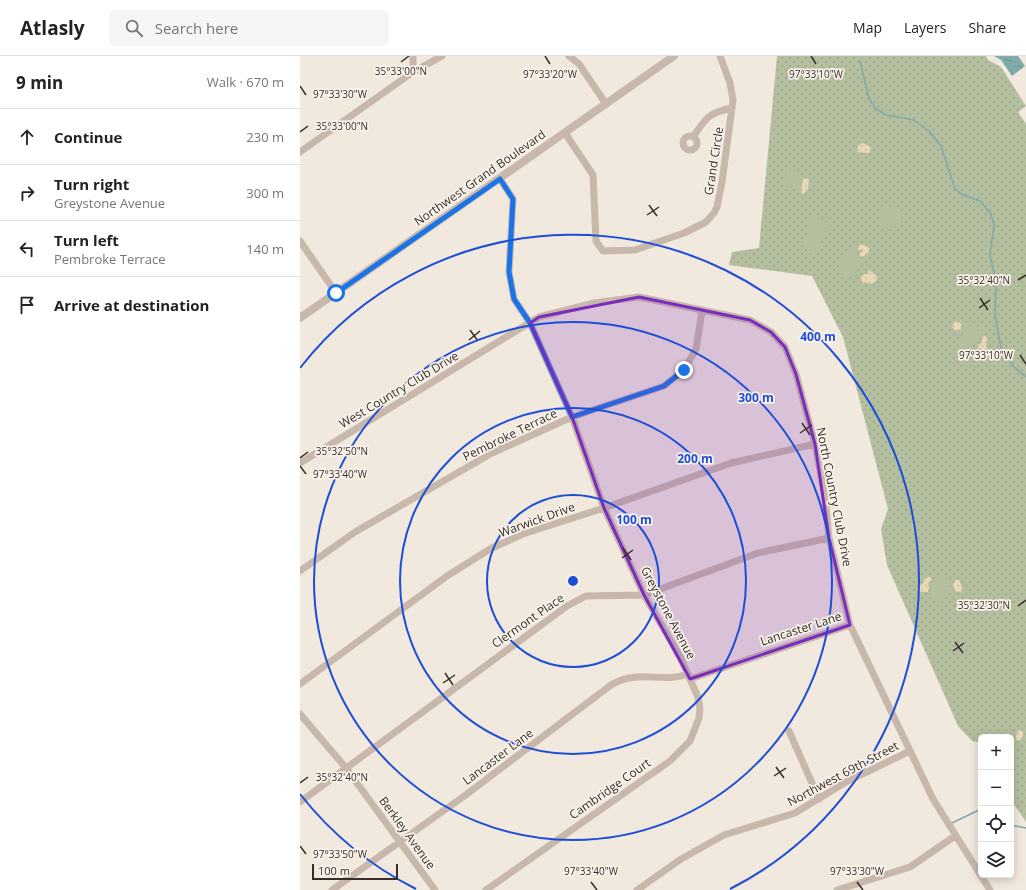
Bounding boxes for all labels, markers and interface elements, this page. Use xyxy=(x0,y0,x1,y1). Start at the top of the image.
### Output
search box xyxy=(109,10,389,46)
text: Atlasly xyxy=(20,15,85,41)
icon: search xyxy=(123,17,145,39)
text: Search here xyxy=(155,18,238,38)
text: Map xyxy=(853,18,882,37)
text: Layers xyxy=(904,18,946,37)
text: Share xyxy=(968,18,1006,37)
text: 35°33'00"N xyxy=(375,64,427,78)
text: 97°33'20"W xyxy=(523,67,578,81)
text: 97°33'10"W xyxy=(789,67,844,81)
text: 9 min xyxy=(16,71,63,94)
text: Walk · 670 m xyxy=(207,73,284,91)
text: 97°33'30"W xyxy=(313,87,368,101)
text: 35°33'00"N xyxy=(316,119,368,133)
street label: Grand Circle xyxy=(700,125,727,196)
icon: ahead xyxy=(16,126,38,148)
street label: Northwest Grand Boulevard xyxy=(411,126,549,230)
text: Continue xyxy=(54,127,122,147)
text: 230 m xyxy=(246,128,284,146)
text: Turn right xyxy=(54,174,129,194)
icon: right xyxy=(16,182,38,204)
text: 300 m xyxy=(246,184,284,202)
text: Greystone Avenue xyxy=(54,194,165,212)
text: Turn left xyxy=(54,230,119,250)
icon: left xyxy=(16,238,38,260)
text: 140 m xyxy=(246,240,284,258)
text: Pembroke Terrace xyxy=(54,250,166,268)
text: 35°32'40"N xyxy=(958,273,1010,287)
route start xyxy=(327,284,345,302)
icon: arrive xyxy=(16,294,38,316)
text: Arrive at destination xyxy=(54,295,209,315)
text: 400 m xyxy=(800,328,836,345)
street label: West Country Club Drive xyxy=(336,347,462,432)
text: 97°33'10"W xyxy=(959,348,1014,362)
route end xyxy=(675,361,693,379)
text: 300 m xyxy=(738,389,774,406)
street label: Pembroke Terrace xyxy=(460,404,560,465)
street label: North Country Club Drive xyxy=(813,426,856,568)
text: 35°32'50"N xyxy=(316,444,368,458)
text: 200 m xyxy=(677,450,713,467)
text: 97°33'40"W xyxy=(313,467,368,481)
street label: Warwick Drive xyxy=(497,498,577,541)
text: 100 m xyxy=(616,511,652,528)
street label: Greystone Avenue xyxy=(637,563,700,662)
centre of rings xyxy=(566,574,580,588)
street label: Clermont Place xyxy=(488,589,567,652)
text: 35°32'30"N xyxy=(958,598,1010,612)
street label: Lancaster Lane xyxy=(758,607,844,650)
street label: Lancaster Lane xyxy=(459,724,537,789)
map controls xyxy=(978,734,1014,878)
button: + xyxy=(978,734,1014,770)
street label: Northwest 69th Street xyxy=(784,737,901,810)
street label: Cambridge Court xyxy=(566,754,654,823)
text: 35°32'40"N xyxy=(316,770,368,784)
button: − xyxy=(978,770,1014,806)
street label: Berkley Avenue xyxy=(375,793,440,873)
button: locate xyxy=(978,806,1014,842)
button: layers xyxy=(978,842,1014,878)
text: 97°33'50"W xyxy=(313,847,368,861)
scale bar xyxy=(312,862,398,881)
text: 100 m xyxy=(318,863,350,878)
text: 97°33'40"W xyxy=(564,864,619,878)
text: 97°33'30"W xyxy=(830,864,885,878)

